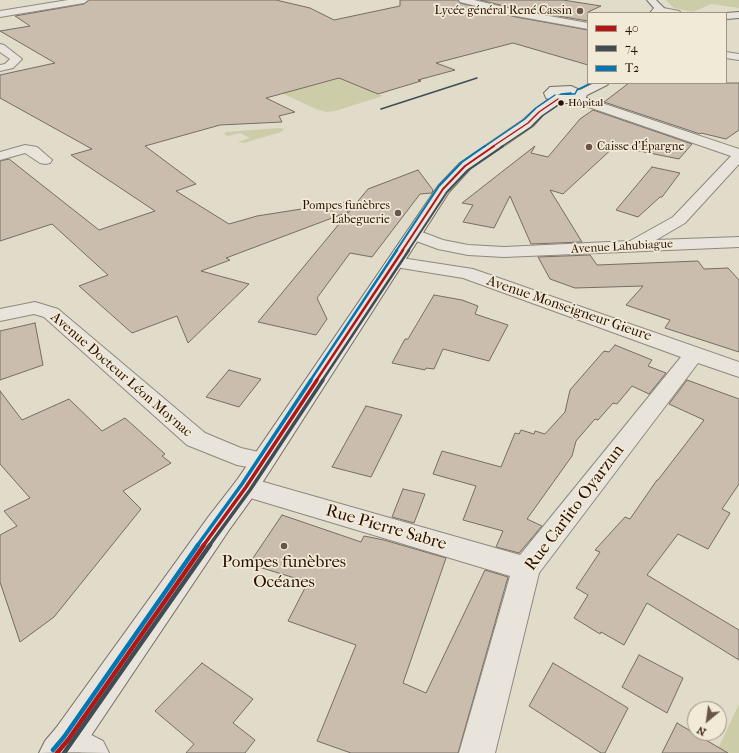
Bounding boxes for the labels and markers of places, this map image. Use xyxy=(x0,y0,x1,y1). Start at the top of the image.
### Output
place label: Lycée général René Cassin xyxy=(434,4,572,18)
marker: Lycée général René Cassin xyxy=(575,6,585,16)
place label: Hôpital xyxy=(568,96,603,110)
marker: Hôpital xyxy=(556,98,566,108)
place label: Caisse d'Épargne xyxy=(597,140,684,154)
marker: Caisse d'Épargne xyxy=(584,142,594,152)
place label: Pompes funèbres Labeguerie xyxy=(302,199,390,227)
marker: Pompes funèbres Labeguerie xyxy=(393,208,403,218)
marker: Pompes funèbres Océanes xyxy=(279,541,289,551)
place label: Pompes funèbres Océanes xyxy=(222,553,346,593)

